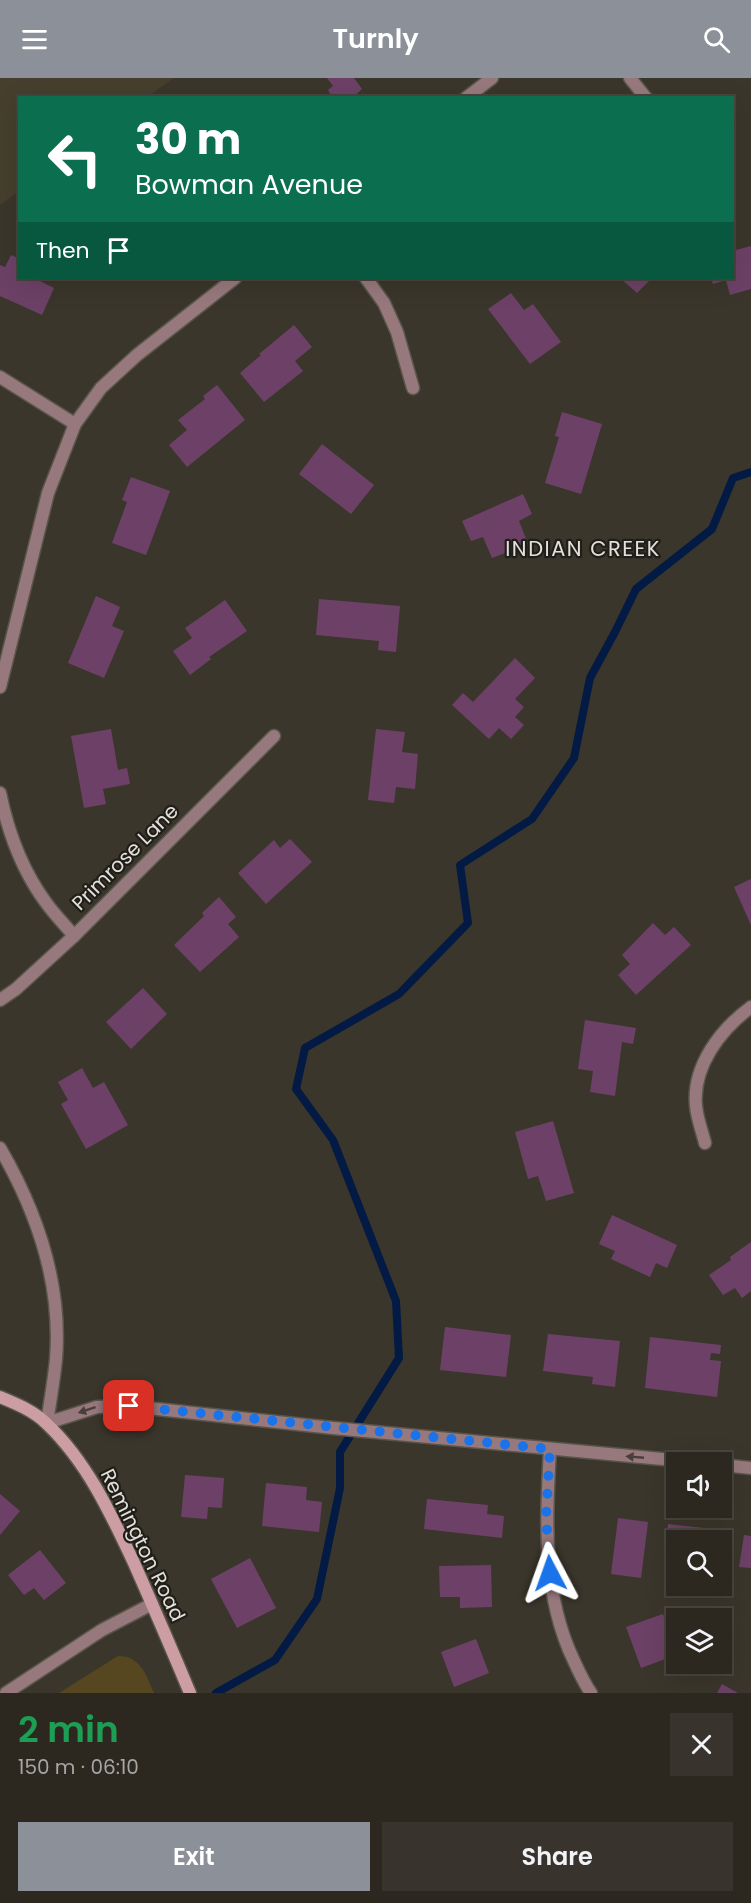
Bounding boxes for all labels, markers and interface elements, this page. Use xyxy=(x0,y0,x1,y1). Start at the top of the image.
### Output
text: Turnly xyxy=(332,20,419,57)
icon: menu xyxy=(18,23,51,56)
icon: search xyxy=(700,23,733,56)
text: 30 m xyxy=(135,110,241,169)
icon: left xyxy=(36,120,114,198)
text: Bowman Avenue xyxy=(135,166,363,203)
icon: arrive xyxy=(102,234,135,267)
text: Then xyxy=(36,235,90,266)
district label: INDIAN CREEK xyxy=(505,534,661,563)
street label: Primrose Lane xyxy=(65,797,185,917)
pin xyxy=(103,1380,154,1431)
icon: arrive xyxy=(112,1389,145,1422)
one-way arrow xyxy=(78,1406,96,1415)
one-way arrow xyxy=(626,1452,645,1462)
map controls xyxy=(666,1452,732,1674)
button: sound xyxy=(666,1452,732,1518)
street label: Remington Road xyxy=(94,1464,192,1626)
button: search xyxy=(666,1530,732,1596)
position arrow xyxy=(518,1541,582,1605)
button: layers xyxy=(666,1608,732,1674)
text: 2 min xyxy=(18,1704,119,1755)
button: close xyxy=(670,1713,733,1776)
text: 150 m · 06:10 xyxy=(18,1753,139,1781)
button: Exit xyxy=(18,1822,370,1891)
button: Share xyxy=(382,1822,733,1891)

